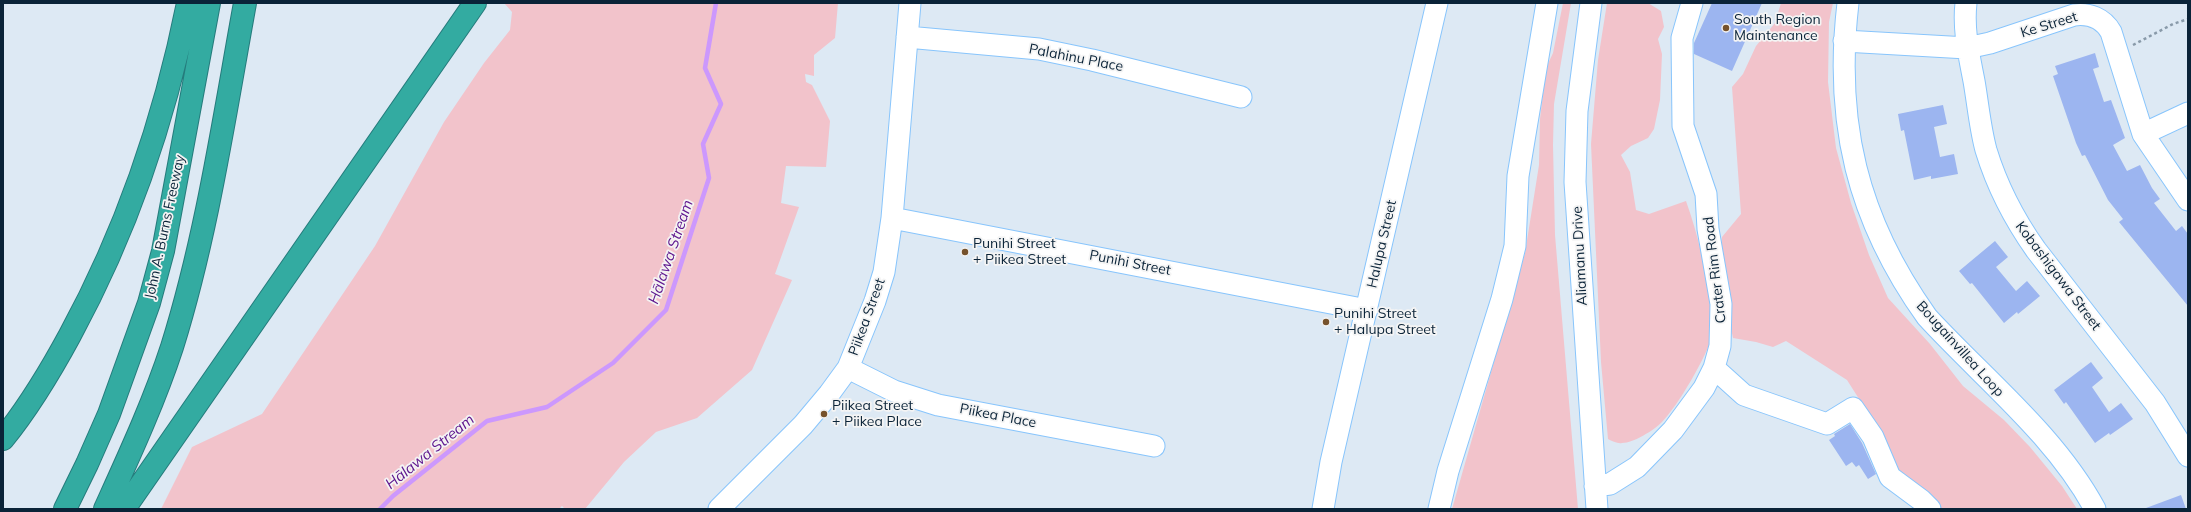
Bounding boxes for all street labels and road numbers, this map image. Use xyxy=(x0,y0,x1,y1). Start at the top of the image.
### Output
street label: Ke Street xyxy=(2018,8,2080,42)
street label: Palahinu Place xyxy=(1027,41,1125,75)
street label: John A. Burns Freeway xyxy=(141,153,189,301)
street label: Halupa Street xyxy=(1364,198,1400,290)
street label: Aliamanu Drive xyxy=(1569,206,1591,306)
street label: Crater Rim Road xyxy=(1700,216,1730,324)
street label: Kobashigawa Street xyxy=(2012,218,2104,334)
street label: Punihi Street xyxy=(1088,247,1172,279)
street label: Piikea Street xyxy=(845,276,889,358)
street label: Bougainvillea Loop xyxy=(1913,298,2007,400)
street label: Piikea Place xyxy=(958,400,1038,432)

